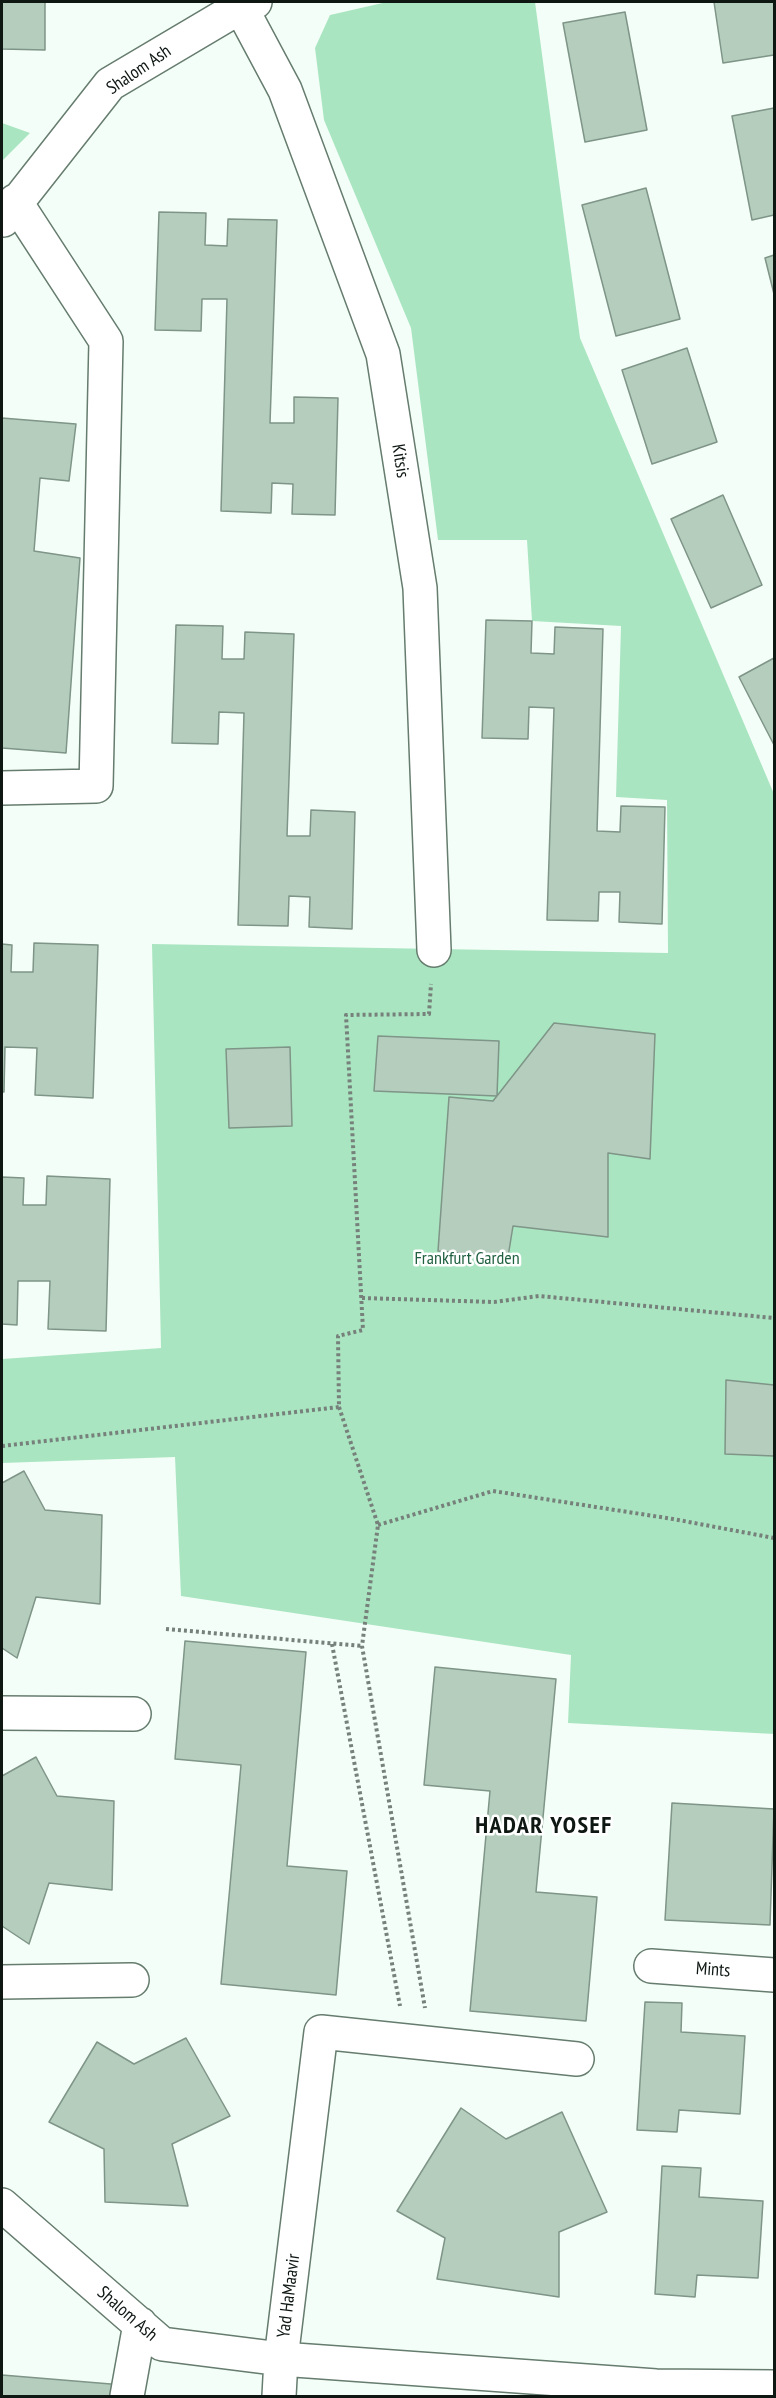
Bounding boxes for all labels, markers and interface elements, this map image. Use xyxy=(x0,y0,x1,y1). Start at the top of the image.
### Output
street label: Shalom Ash xyxy=(103,41,175,99)
street label: Kitsis xyxy=(387,443,413,479)
park label: Frankfurt Garden xyxy=(414,1248,520,1270)
district label: HADAR YOSEF xyxy=(475,1812,613,1840)
street label: Mints xyxy=(695,1958,731,1982)
street label: Yad HaMaavir xyxy=(273,2253,305,2339)
street label: Shalom Ash xyxy=(92,2282,162,2346)

